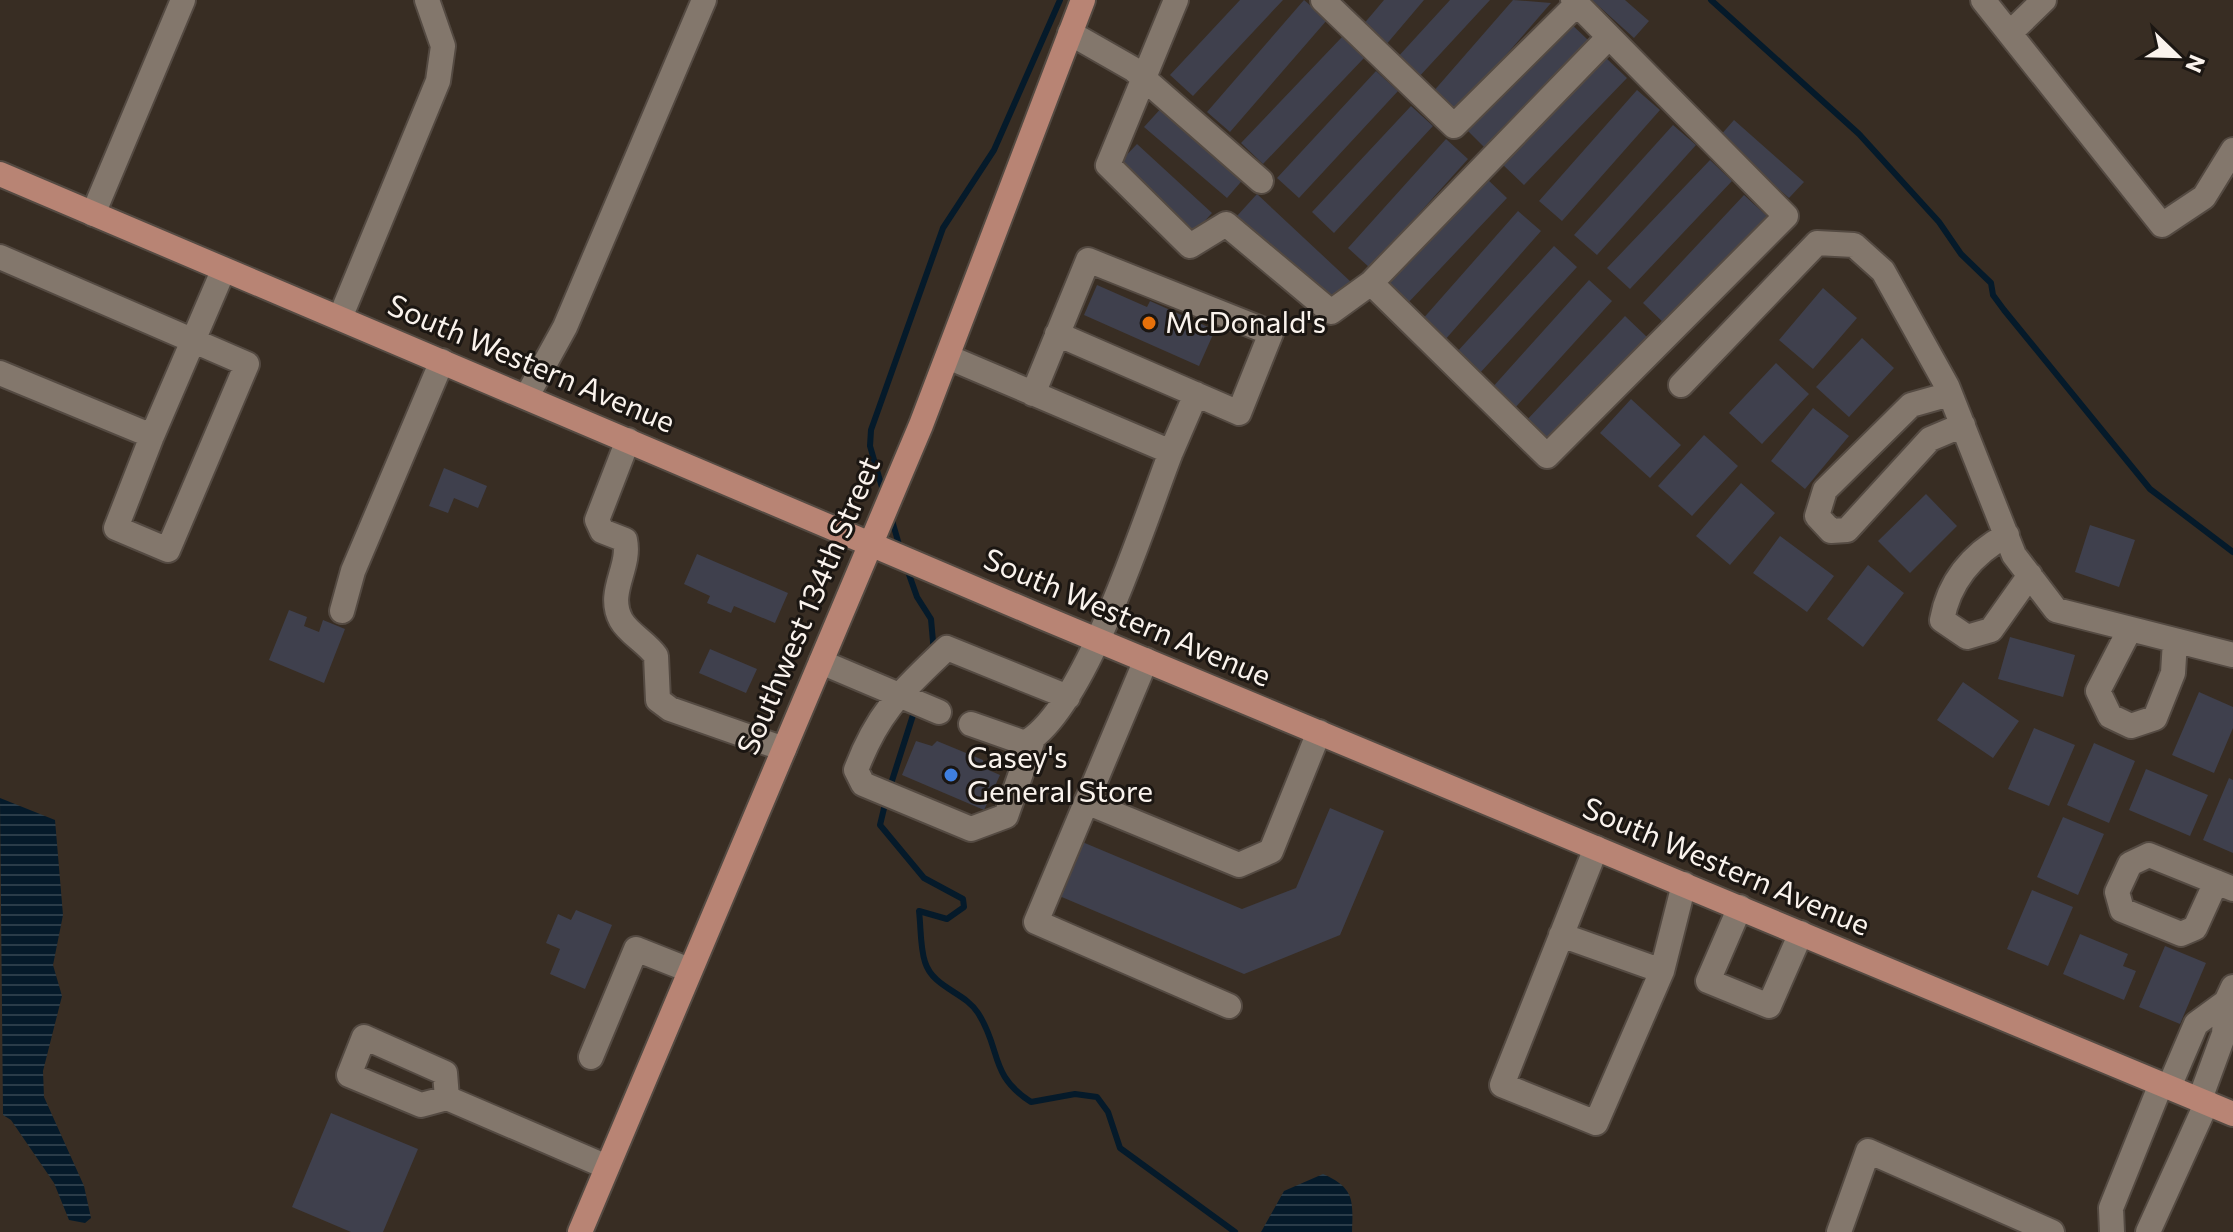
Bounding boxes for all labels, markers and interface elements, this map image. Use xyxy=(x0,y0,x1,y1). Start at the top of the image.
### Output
north arrow xyxy=(2137,16,2217,96)
text: N xyxy=(2180,51,2212,77)
street label: South Western Avenue xyxy=(383,284,681,439)
place label: McDonald's xyxy=(1165,302,1326,339)
marker: McDonald's xyxy=(1140,314,1158,332)
street label: Southwest 134th Street xyxy=(727,450,886,760)
street label: South Western Avenue xyxy=(979,538,1277,693)
place label: Casey's General Store xyxy=(967,737,1153,808)
marker: Casey's General Store xyxy=(942,766,960,784)
street label: South Western Avenue xyxy=(1578,787,1876,942)

